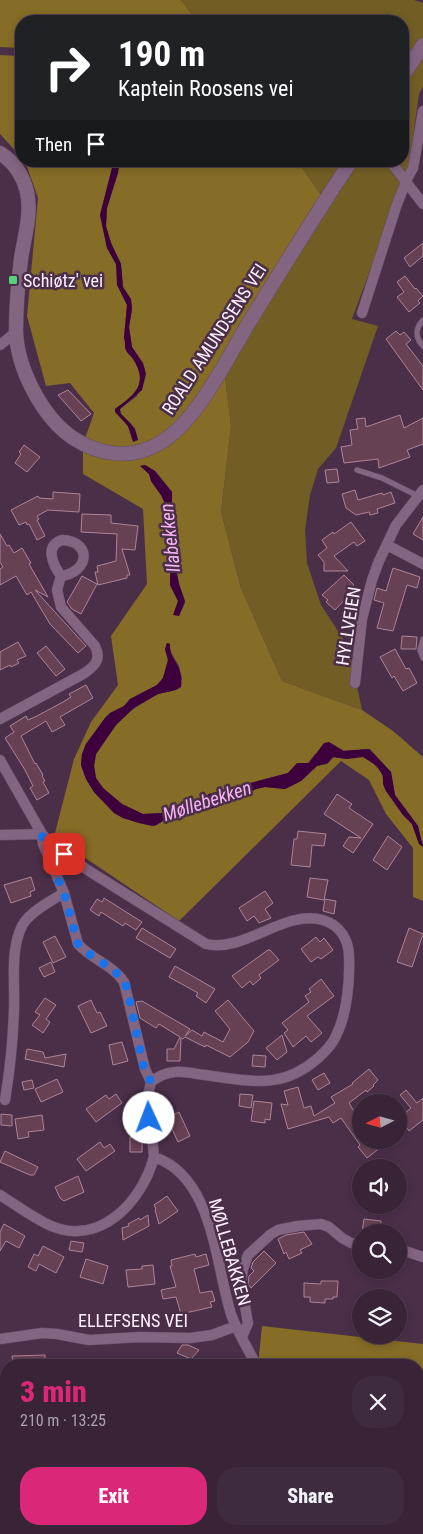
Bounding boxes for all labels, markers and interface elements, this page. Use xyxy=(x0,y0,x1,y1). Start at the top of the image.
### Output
text: 190 m xyxy=(118,34,205,75)
icon: right xyxy=(35,35,100,100)
text: Kaptein Roosens vei xyxy=(118,76,293,101)
icon: arrive xyxy=(82,130,110,158)
text: Then xyxy=(35,133,72,156)
street label: ROALD AMUNDSENS VEI xyxy=(157,260,271,418)
place label: Schiøtz' vei xyxy=(23,270,103,291)
marker: Schiøtz' vei xyxy=(7,274,19,286)
water label: Ilabekken xyxy=(155,502,185,574)
street label: HYLLVEIEN xyxy=(331,585,365,667)
water label: Møllebekken xyxy=(160,776,254,826)
pin xyxy=(43,833,85,875)
icon: arrive xyxy=(50,840,78,868)
position arrow xyxy=(122,1091,174,1143)
north arrow xyxy=(352,1094,408,1149)
map controls xyxy=(352,1094,407,1344)
button: sound xyxy=(352,1159,407,1214)
street label: MØLLEBAKKEN xyxy=(205,1196,255,1308)
button: search xyxy=(352,1224,407,1279)
button: layers xyxy=(352,1289,407,1344)
street label: ELLEFSENS VEI xyxy=(78,1310,188,1331)
text: 3 min xyxy=(20,1374,87,1409)
button: close xyxy=(352,1376,404,1428)
text: 210 m · 13:25 xyxy=(20,1411,106,1430)
button: Exit xyxy=(20,1467,207,1525)
button: Share xyxy=(217,1467,404,1525)

